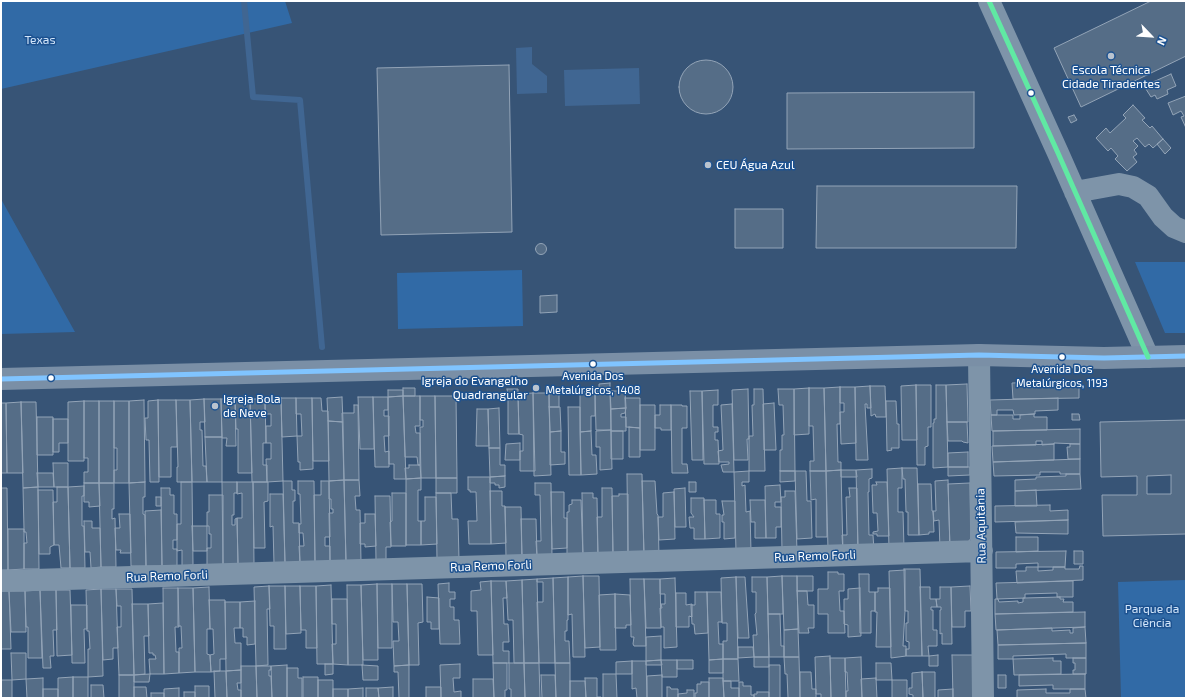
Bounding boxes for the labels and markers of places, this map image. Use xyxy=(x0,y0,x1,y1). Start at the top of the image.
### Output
marker: Escola Técnica Cidade Tiradentes xyxy=(1106,51,1116,61)
place label: Escola Técnica Cidade Tiradentes xyxy=(1062,63,1160,91)
unlabelled marker xyxy=(1026,88,1036,98)
place label: CEU Água Azul xyxy=(716,158,794,172)
marker: CEU Água Azul xyxy=(703,160,713,170)
marker: Avenida Dos Metalúrgicos, 1193 xyxy=(1057,352,1067,362)
marker: Avenida Dos Metalúrgicos, 1408 xyxy=(588,359,598,369)
place label: Avenida Dos Metalúrgicos, 1193 xyxy=(1016,362,1108,388)
place label: Avenida Dos Metalúrgicos, 1408 xyxy=(545,369,641,395)
unlabelled marker xyxy=(46,373,56,383)
place label: Igreja do Evangelho Quadrangular xyxy=(421,374,528,402)
marker: Igreja do Evangelho Quadrangular xyxy=(531,383,541,393)
place label: Igreja Bola de Neve xyxy=(223,392,281,420)
marker: Igreja Bola de Neve xyxy=(210,401,220,411)

